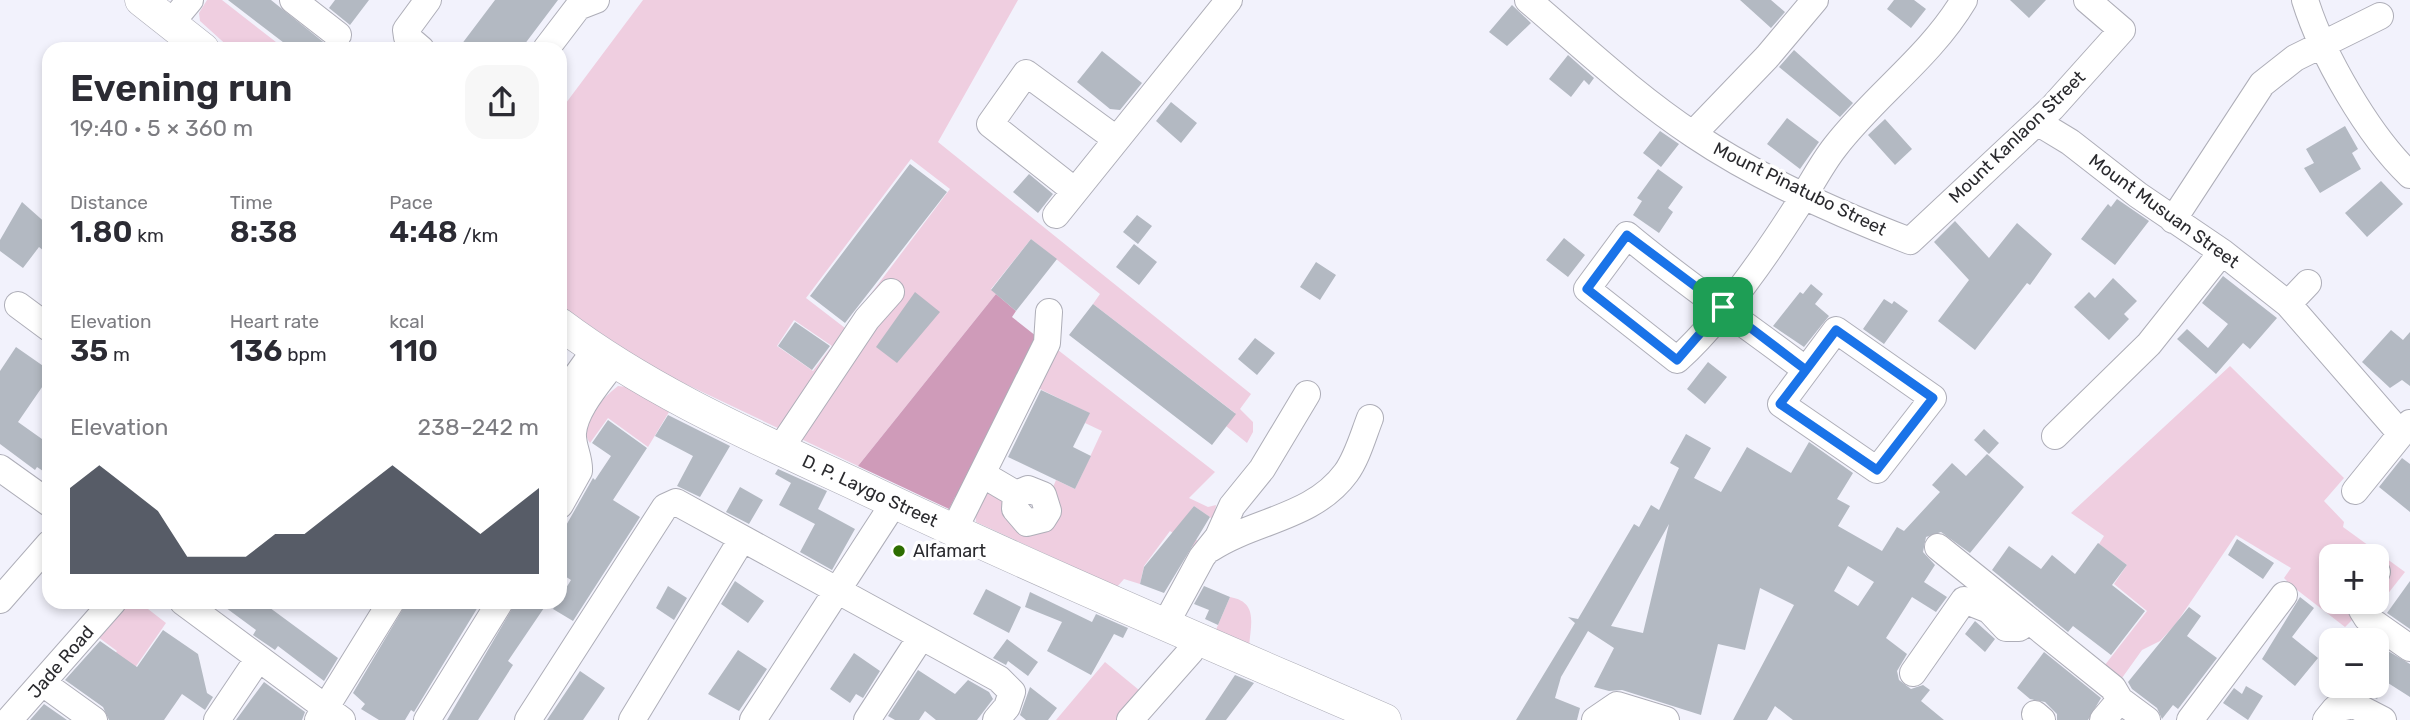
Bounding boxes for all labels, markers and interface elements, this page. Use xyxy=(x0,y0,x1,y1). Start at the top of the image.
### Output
text: Evening run xyxy=(70,65,293,111)
button: share xyxy=(465,65,539,139)
street label: Mount Kanlaon Street xyxy=(1944,66,2090,208)
text: 19:40 · 5 × 360 m xyxy=(70,114,253,142)
street label: Mount Pinatubo Street xyxy=(1710,138,1890,240)
street label: Mount Musuan Street xyxy=(2085,149,2243,273)
text: Distance xyxy=(70,191,148,214)
text: Time xyxy=(230,191,273,214)
text: Pace xyxy=(389,191,433,214)
text: 1.80 xyxy=(70,214,133,250)
text: 8:38 xyxy=(230,214,297,250)
text: 4:48 xyxy=(389,214,458,250)
text: km xyxy=(133,224,164,247)
text: /km xyxy=(458,224,498,247)
pin xyxy=(1693,277,1753,337)
icon: arrive xyxy=(1704,288,1742,326)
text: Elevation xyxy=(70,310,151,333)
text: Heart rate xyxy=(230,310,319,333)
text: kcal xyxy=(389,310,424,333)
text: 35 xyxy=(70,333,108,369)
text: 136 xyxy=(230,333,283,369)
text: 110 xyxy=(389,333,438,369)
text: m xyxy=(108,343,130,366)
text: bpm xyxy=(283,343,327,366)
text: Elevation xyxy=(70,413,169,441)
text: 238–242 m xyxy=(418,413,539,441)
street label: D. P. Laygo Street xyxy=(799,450,941,532)
place label: Alfamart xyxy=(913,540,986,562)
marker: Alfamart xyxy=(891,543,907,559)
map controls xyxy=(2319,544,2389,698)
button: + xyxy=(2319,544,2389,614)
street label: Jade Road xyxy=(23,621,99,703)
button: − xyxy=(2319,628,2389,698)

